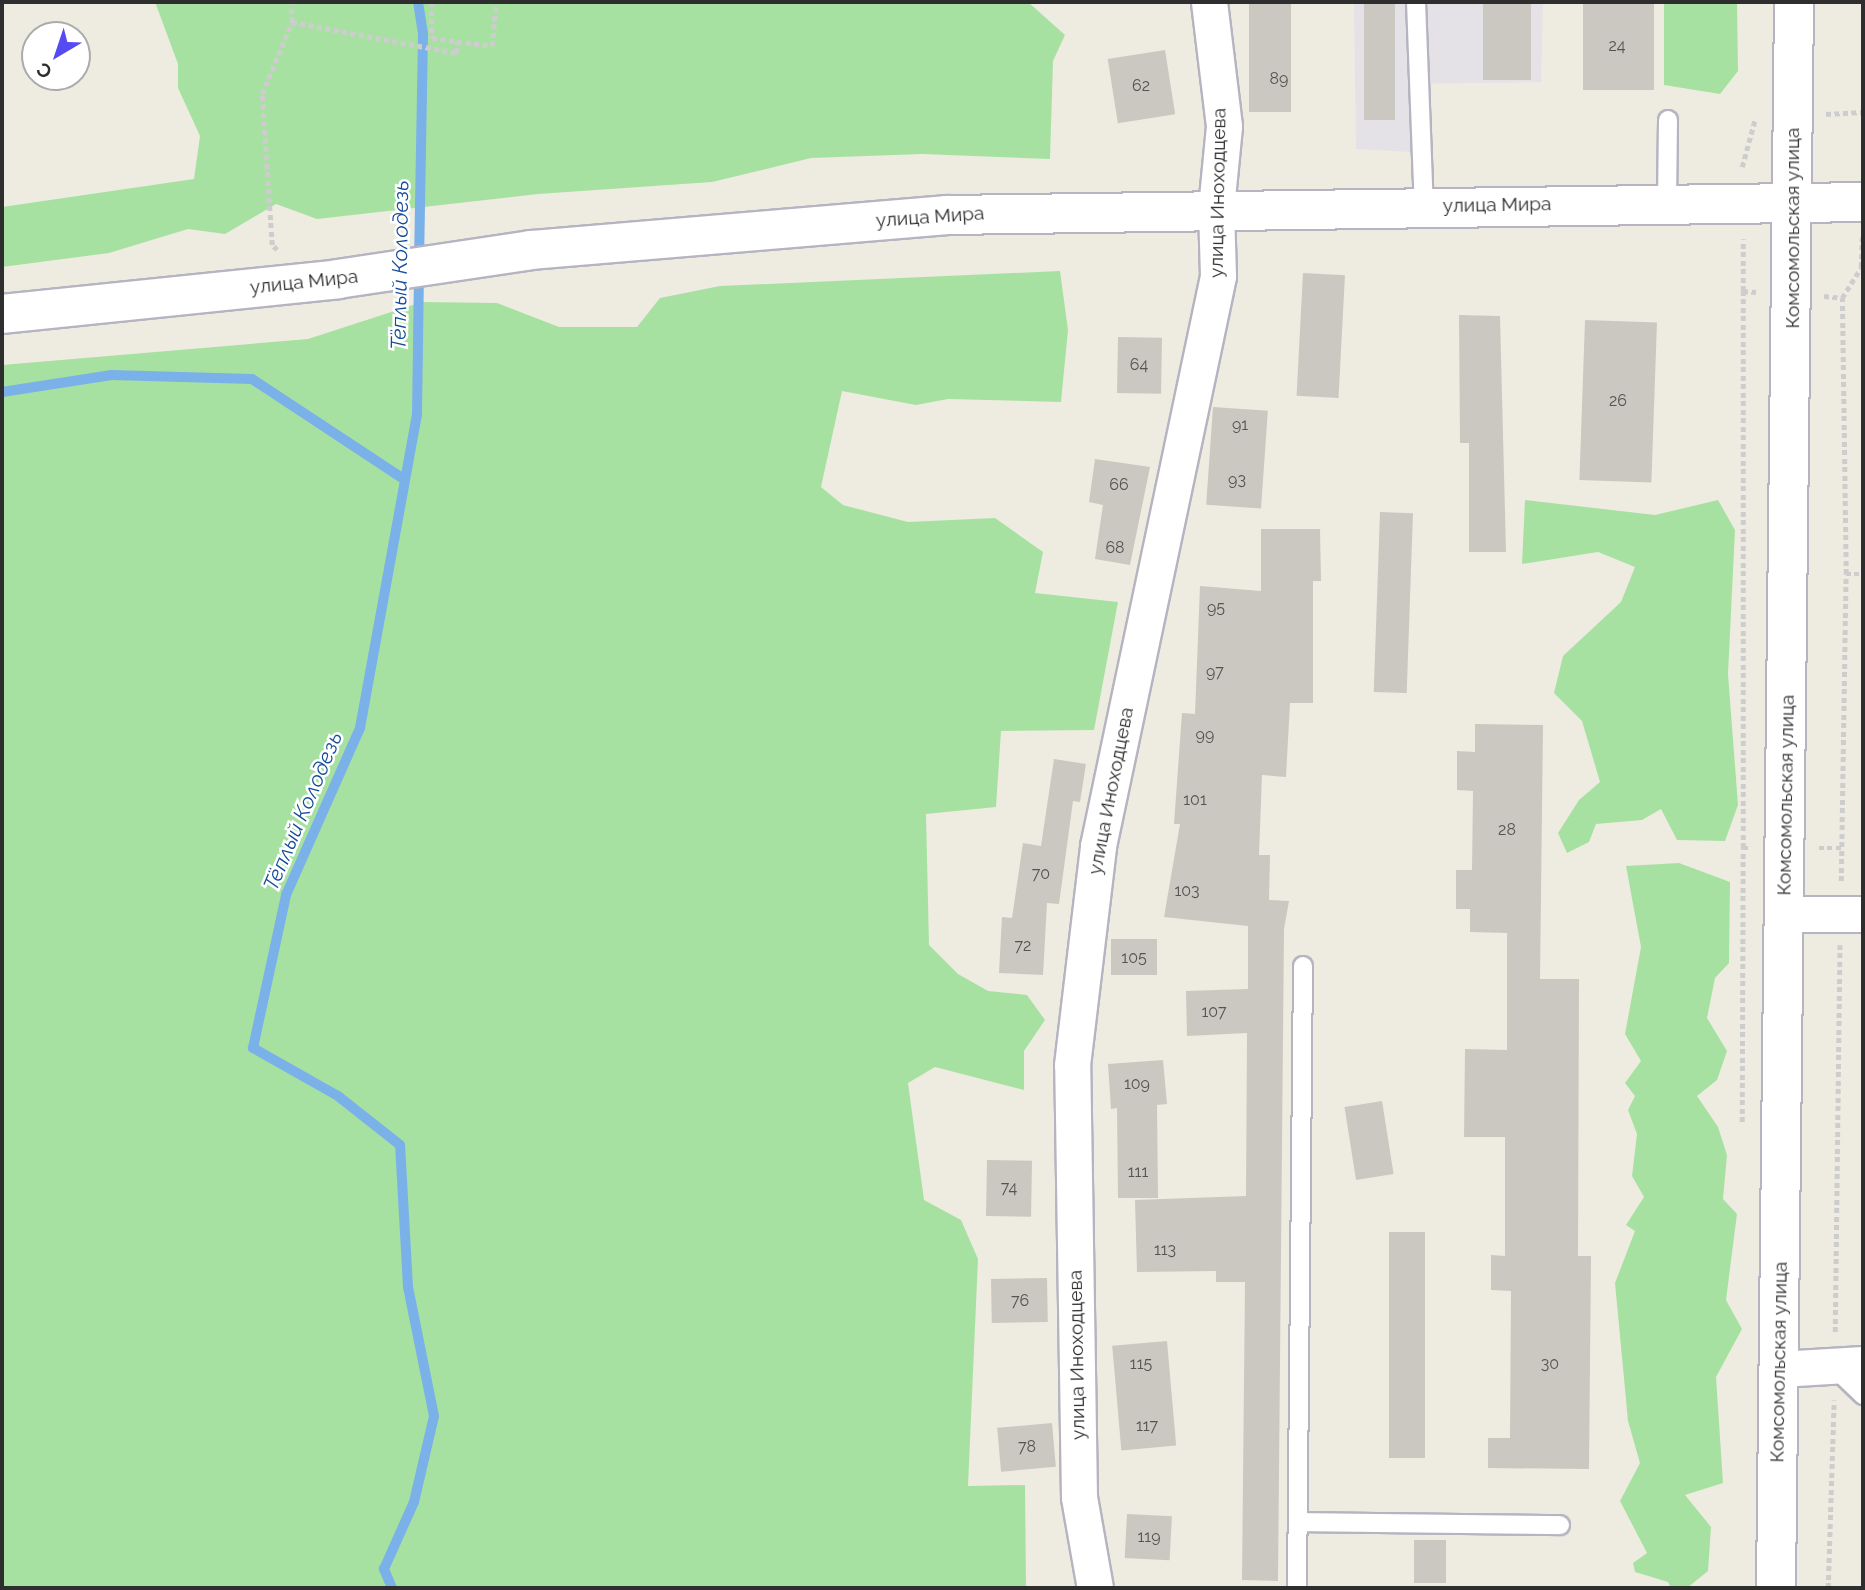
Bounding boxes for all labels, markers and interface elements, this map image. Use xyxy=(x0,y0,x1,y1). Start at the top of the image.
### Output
north arrow xyxy=(21,21,91,91)
house number: 24 xyxy=(1608,36,1626,56)
text: С xyxy=(32,58,56,83)
house number: 89 xyxy=(1270,69,1288,89)
house number: 62 xyxy=(1132,76,1150,96)
street label: улица Иноходцева xyxy=(1205,108,1231,278)
street label: Комсомольская улица xyxy=(1782,127,1804,329)
water label: Тёплый Колодезь xyxy=(386,180,414,350)
street label: улица Мира xyxy=(1442,193,1552,217)
street label: улица Мира xyxy=(875,202,985,232)
street label: улица Мира xyxy=(249,265,359,299)
house number: 64 xyxy=(1130,355,1148,375)
house number: 26 xyxy=(1609,391,1627,411)
house number: 91 xyxy=(1232,415,1248,435)
house number: 93 xyxy=(1228,470,1246,490)
house number: 66 xyxy=(1109,475,1129,495)
house number: 68 xyxy=(1105,538,1125,558)
house number: 95 xyxy=(1207,598,1225,618)
house number: 97 xyxy=(1206,662,1224,682)
street label: Комсомольская улица xyxy=(1773,694,1799,896)
street label: улица Иноходцева xyxy=(1084,705,1138,877)
house number: 99 xyxy=(1196,725,1214,745)
water label: Тёплый Колодезь xyxy=(258,728,348,894)
house number: 101 xyxy=(1183,790,1207,810)
house number: 28 xyxy=(1498,820,1516,840)
house number: 70 xyxy=(1032,864,1050,884)
house number: 103 xyxy=(1174,881,1200,901)
house number: 72 xyxy=(1015,936,1031,956)
house number: 105 xyxy=(1121,948,1147,968)
house number: 107 xyxy=(1201,1002,1227,1022)
house number: 109 xyxy=(1124,1074,1150,1094)
house number: 111 xyxy=(1128,1162,1148,1182)
house number: 74 xyxy=(1001,1178,1017,1198)
house number: 113 xyxy=(1154,1240,1176,1260)
street label: Комсомольская улица xyxy=(1766,1261,1792,1463)
street label: улица Иноходцева xyxy=(1064,1270,1090,1440)
house number: 76 xyxy=(1011,1291,1029,1311)
house number: 115 xyxy=(1130,1354,1152,1374)
house number: 30 xyxy=(1541,1354,1559,1374)
house number: 117 xyxy=(1136,1416,1158,1436)
house number: 78 xyxy=(1018,1437,1036,1457)
house number: 119 xyxy=(1137,1527,1161,1547)

